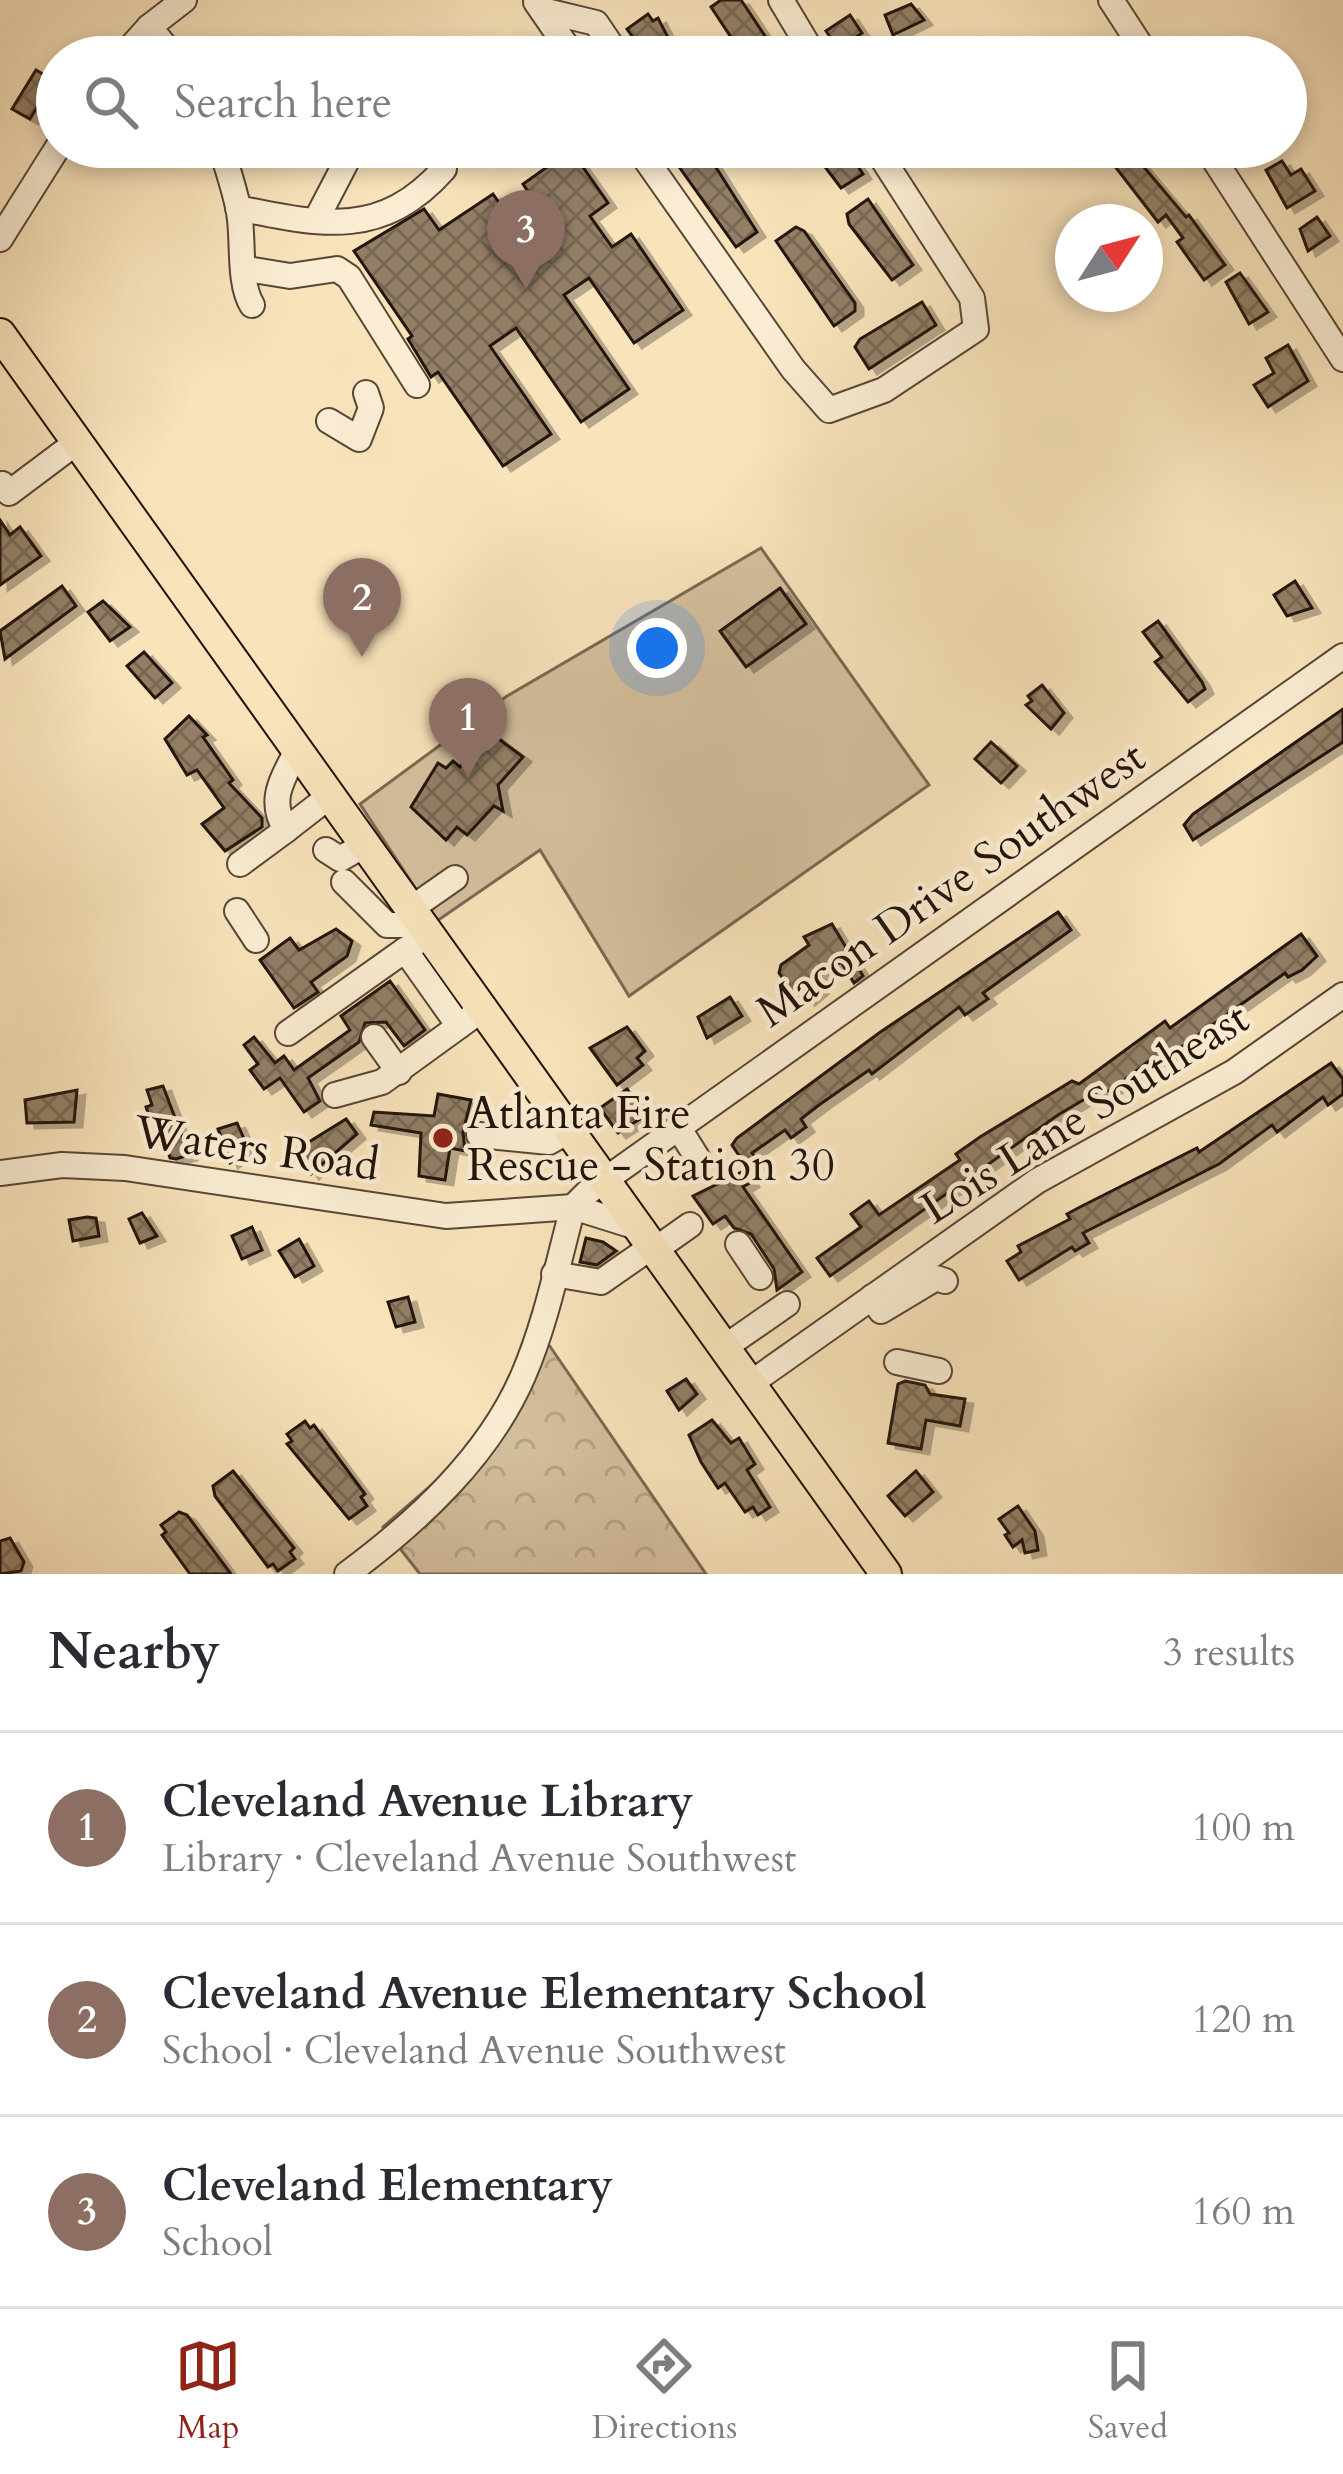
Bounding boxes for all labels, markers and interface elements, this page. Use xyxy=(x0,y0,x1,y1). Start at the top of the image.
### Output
search box xyxy=(36,36,1307,168)
icon: search xyxy=(78,69,144,135)
text: Search here xyxy=(174,72,392,133)
pin: 3 xyxy=(487,190,565,289)
north arrow xyxy=(1055,204,1163,312)
pin: 2 xyxy=(323,558,401,657)
your location xyxy=(627,618,687,678)
pin: 1 xyxy=(429,678,507,777)
street label: Macon Drive Southwest xyxy=(744,727,1157,1042)
street label: Lois Lane Southeast xyxy=(909,988,1260,1239)
place label: Atlanta Fire Rescue - Station 30 xyxy=(467,1083,835,1196)
street label: Waters Road xyxy=(130,1101,383,1196)
marker: Atlanta Fire Rescue - Station 30 xyxy=(430,1125,456,1151)
text: Nearby xyxy=(48,1617,220,1687)
text: 3 results xyxy=(1163,1626,1295,1679)
text: Cleveland Avenue Library xyxy=(162,1771,693,1832)
text: 1 xyxy=(77,1801,97,1854)
text: 100 m xyxy=(1192,1801,1295,1854)
text: Library · Cleveland Avenue Southwest xyxy=(162,1832,796,1885)
text: Cleveland Avenue Elementary School xyxy=(162,1963,927,2024)
text: 2 xyxy=(77,1993,97,2046)
text: 120 m xyxy=(1192,1993,1295,2046)
text: School · Cleveland Avenue Southwest xyxy=(162,2024,786,2077)
text: Cleveland Elementary xyxy=(162,2155,613,2216)
text: 3 xyxy=(77,2185,97,2238)
text: 160 m xyxy=(1192,2185,1295,2238)
text: School xyxy=(162,2216,273,2269)
tab: Map xyxy=(175,2333,241,2450)
tab: Directions xyxy=(592,2333,737,2450)
tab: Saved xyxy=(1088,2333,1168,2450)

